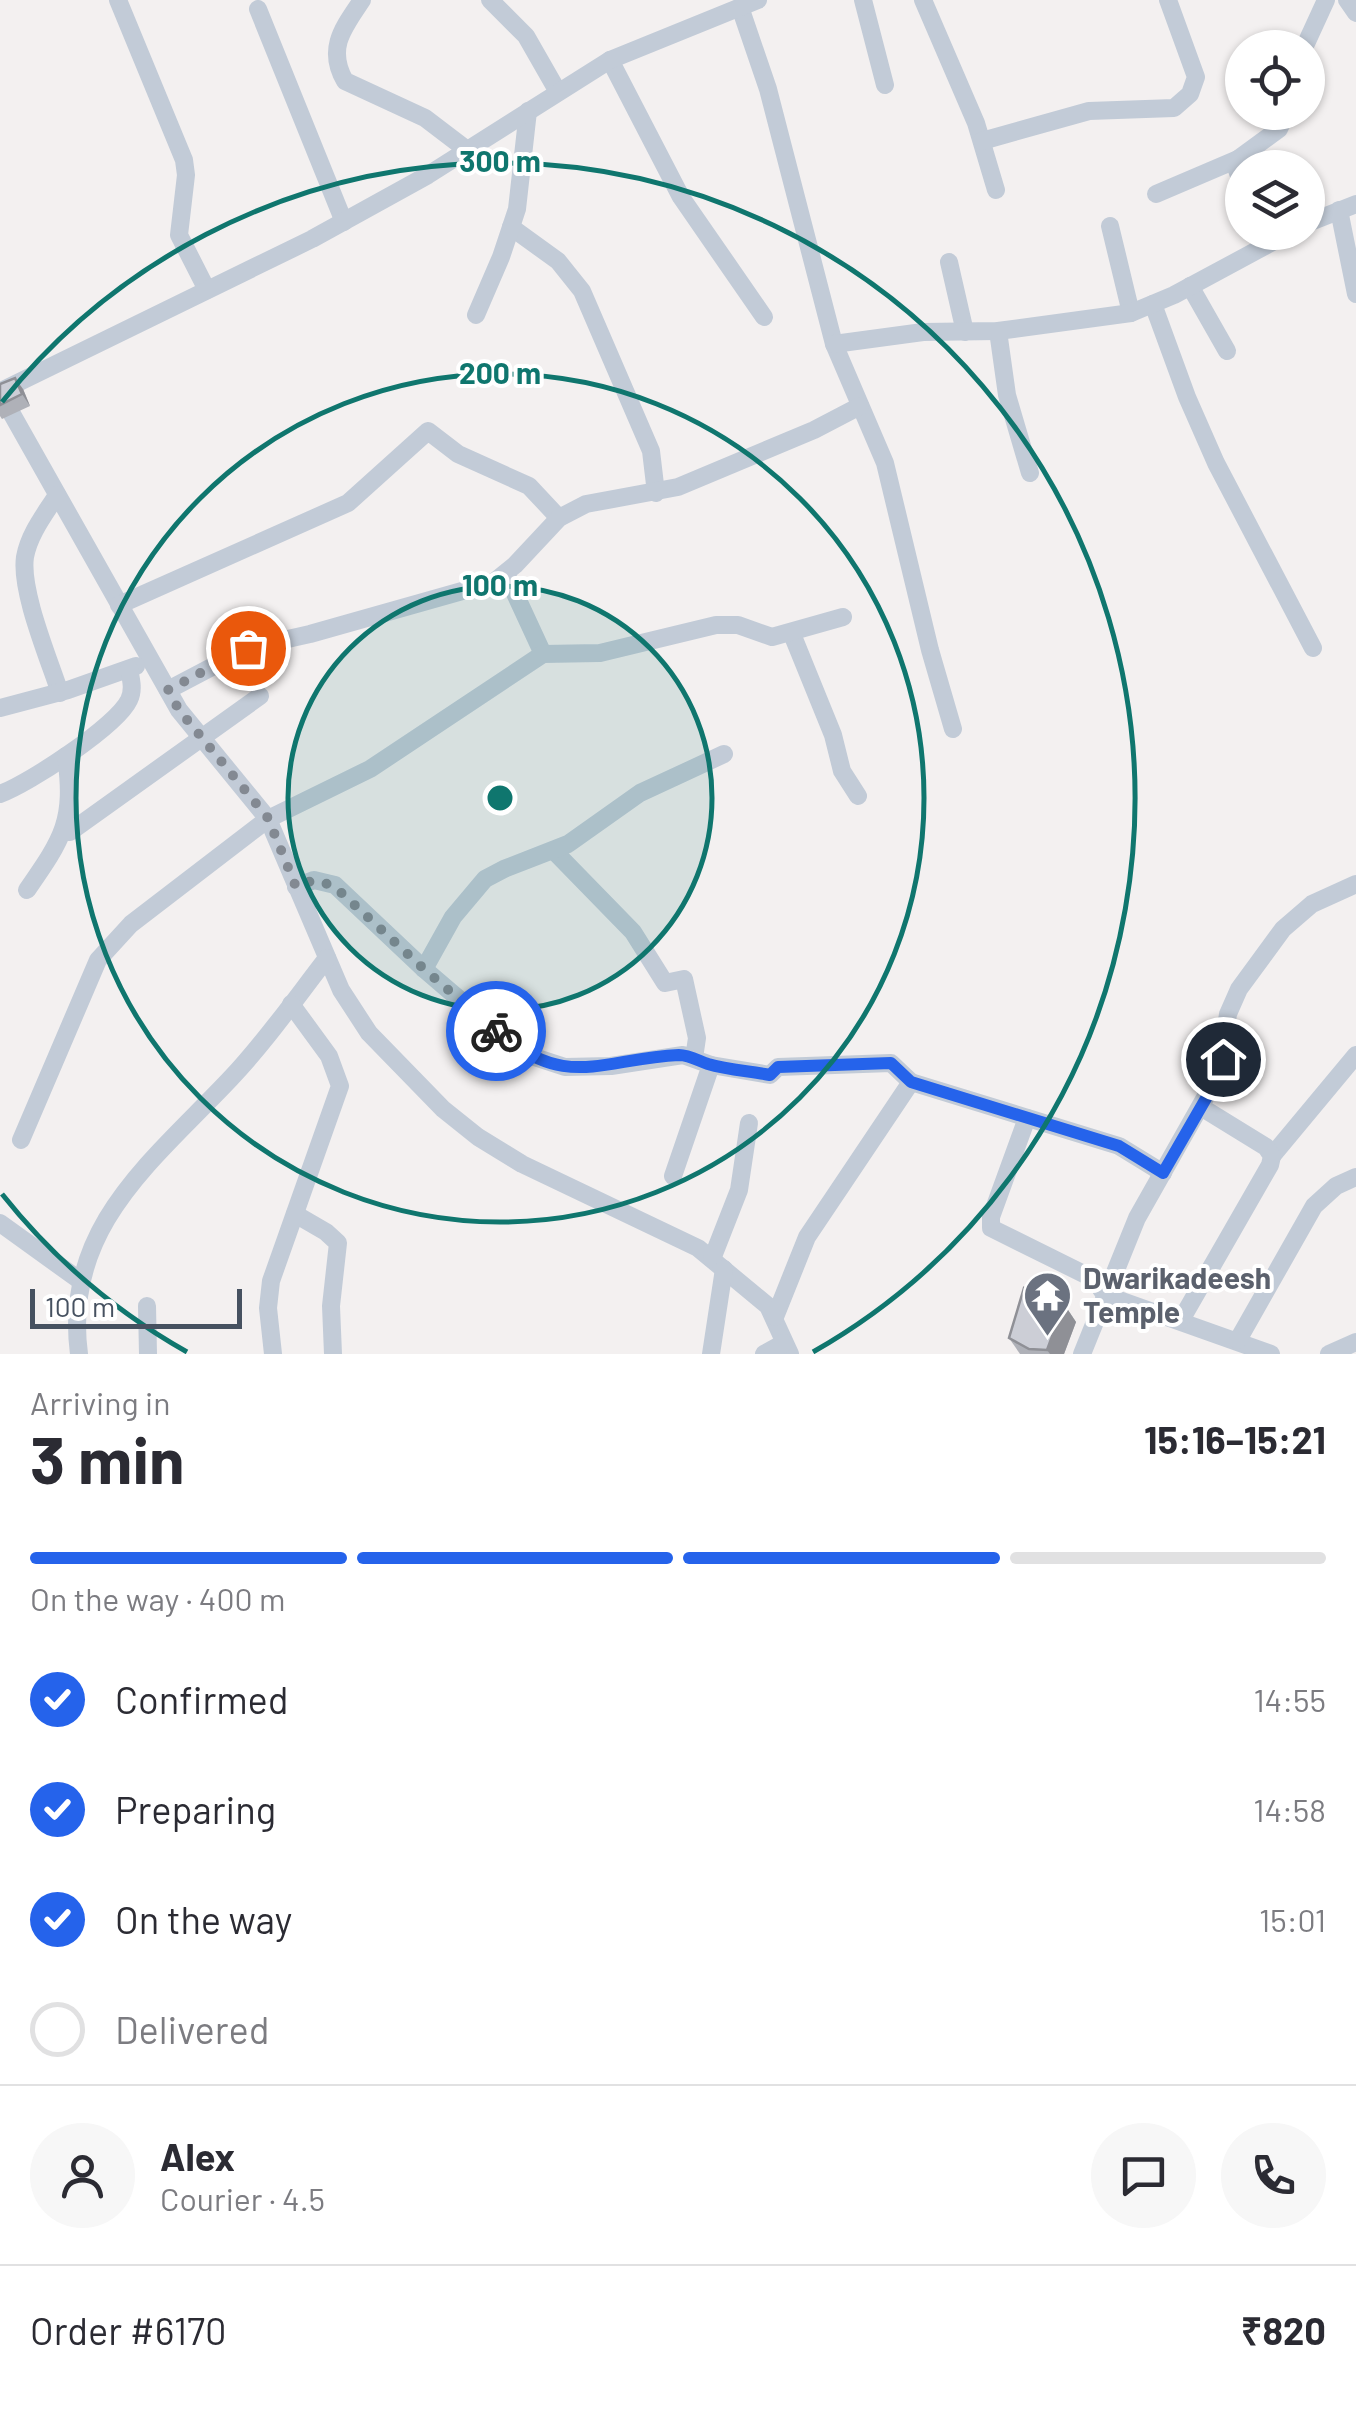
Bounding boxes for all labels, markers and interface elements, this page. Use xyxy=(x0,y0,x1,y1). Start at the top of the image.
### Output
map controls xyxy=(1225,30,1325,250)
button: locate xyxy=(1225,30,1325,130)
text: 300 m xyxy=(459,142,541,178)
button: layers xyxy=(1225,150,1325,250)
text: 200 m xyxy=(459,354,541,390)
text: 100 m xyxy=(462,566,538,602)
pin xyxy=(206,606,291,691)
icon: bag xyxy=(221,621,276,676)
centre of rings xyxy=(482,780,518,816)
courier xyxy=(446,981,546,1081)
icon: bike xyxy=(469,1004,524,1059)
pin xyxy=(1181,1017,1266,1102)
icon: home xyxy=(1196,1032,1251,1087)
place label: Dwarikadeesh Temple xyxy=(1083,1259,1271,1329)
temple icon: Dwarikadeesh Temple xyxy=(1022,1270,1074,1338)
scale bar xyxy=(30,1284,242,1328)
text: 100 m xyxy=(45,1289,115,1323)
text: Arriving in xyxy=(30,1383,170,1421)
text: 15:16–15:21 xyxy=(1144,1416,1326,1462)
text: 3 min xyxy=(30,1419,185,1497)
text: On the way · 400 m xyxy=(30,1579,286,1617)
icon: check xyxy=(30,1672,85,1727)
text: Confirmed xyxy=(115,1676,288,1722)
text: 14:55 xyxy=(1253,1680,1326,1718)
icon: check xyxy=(30,1782,85,1837)
text: Preparing xyxy=(115,1786,276,1832)
text: 14:58 xyxy=(1253,1790,1326,1828)
icon: check xyxy=(30,1892,85,1947)
text: On the way xyxy=(115,1896,292,1942)
text: 15:01 xyxy=(1259,1900,1326,1938)
text: Delivered xyxy=(115,2006,269,2052)
button: person xyxy=(30,2123,135,2228)
button: chat xyxy=(1091,2123,1196,2228)
button: phone xyxy=(1221,2123,1326,2228)
text: Alex xyxy=(160,2133,235,2179)
text: Courier · 4.5 xyxy=(160,2179,325,2217)
text: Order #6170 xyxy=(30,2307,226,2353)
text: ₹820 xyxy=(1241,2307,1326,2353)

